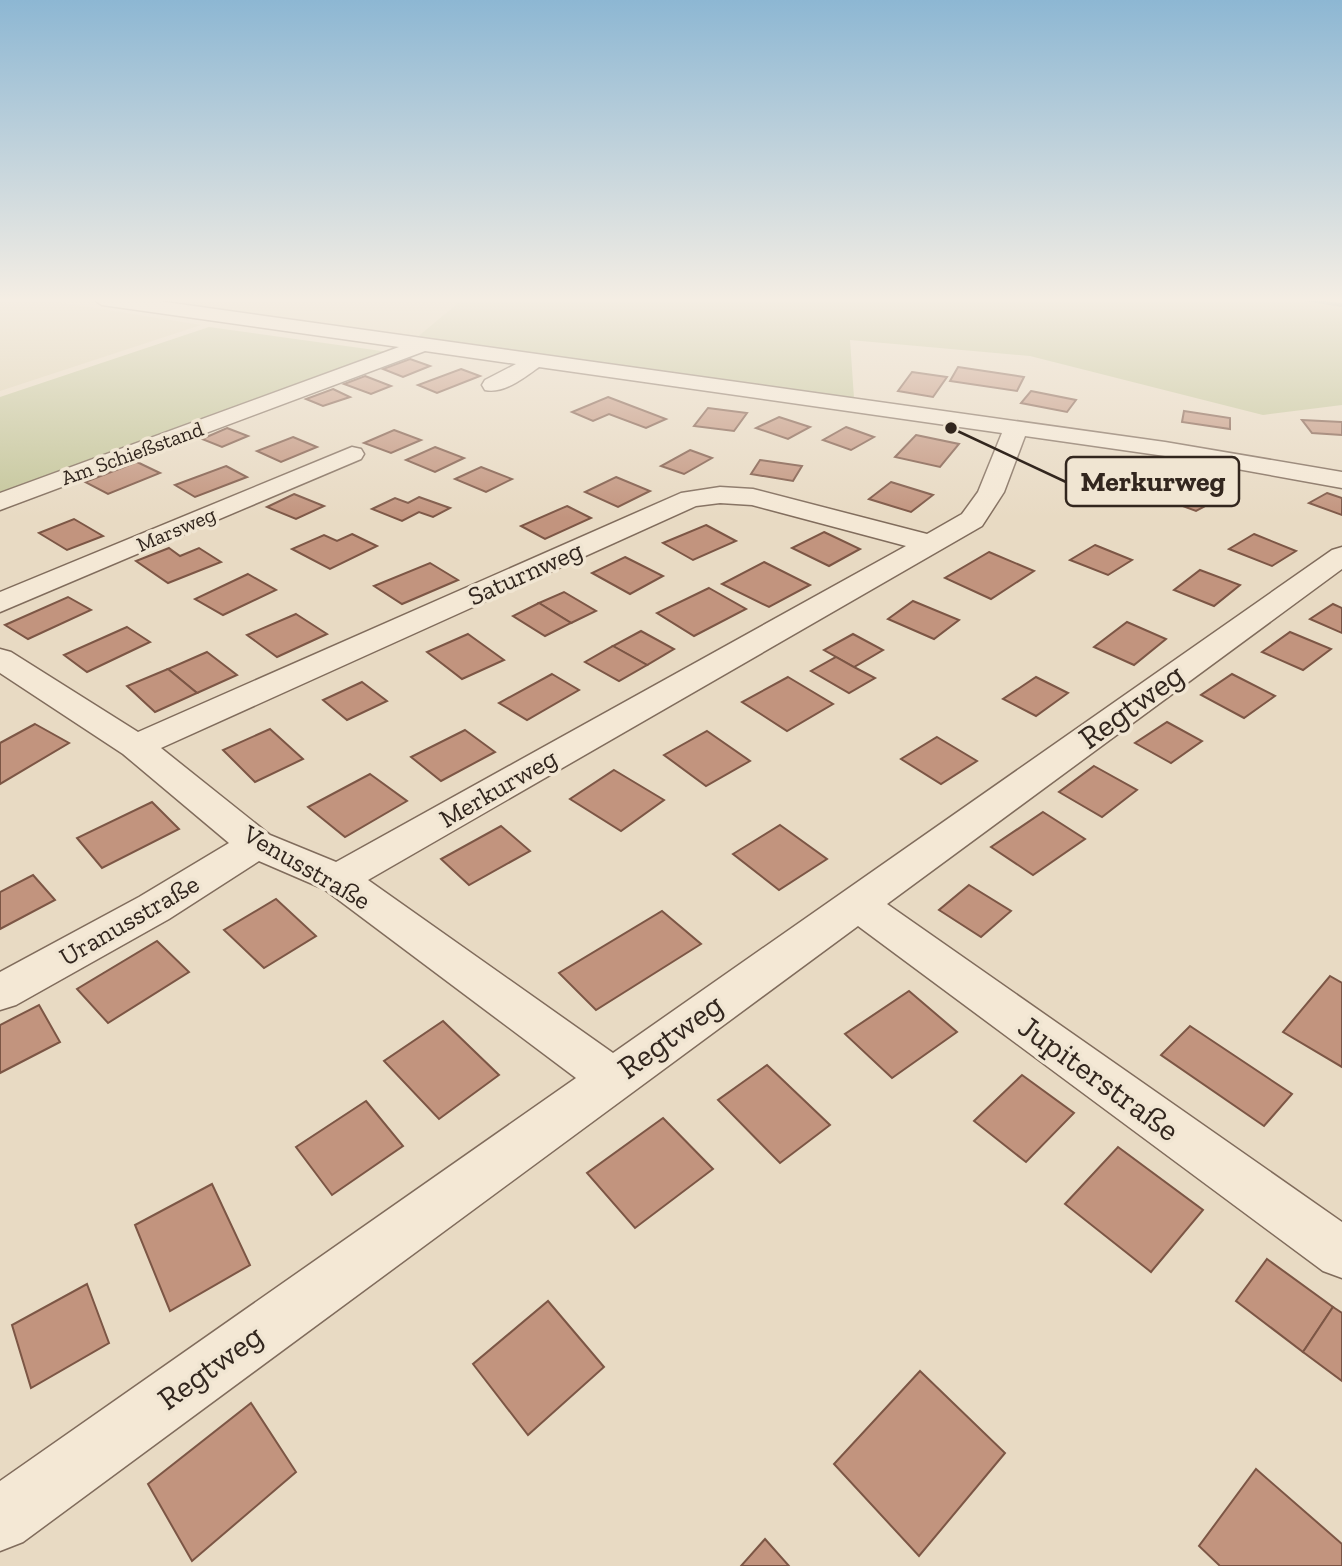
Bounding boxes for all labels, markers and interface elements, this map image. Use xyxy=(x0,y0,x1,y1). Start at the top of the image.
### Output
street label: Am Schießstand xyxy=(58,416,207,490)
callout: Merkurweg xyxy=(1066,457,1239,506)
text: Merkurweg xyxy=(1081,465,1226,498)
street label: Marsweg xyxy=(133,501,220,557)
street label: Saturnweg xyxy=(463,534,587,612)
street label: Regtweg xyxy=(1071,655,1191,757)
street label: Merkurweg xyxy=(434,742,562,834)
street label: Venusstraße xyxy=(237,817,376,916)
street label: Uranusstraße xyxy=(53,867,205,973)
street label: Regtweg xyxy=(610,985,730,1087)
street label: Jupiterstraße xyxy=(1011,1007,1187,1149)
street label: Regtweg xyxy=(150,1316,270,1418)

